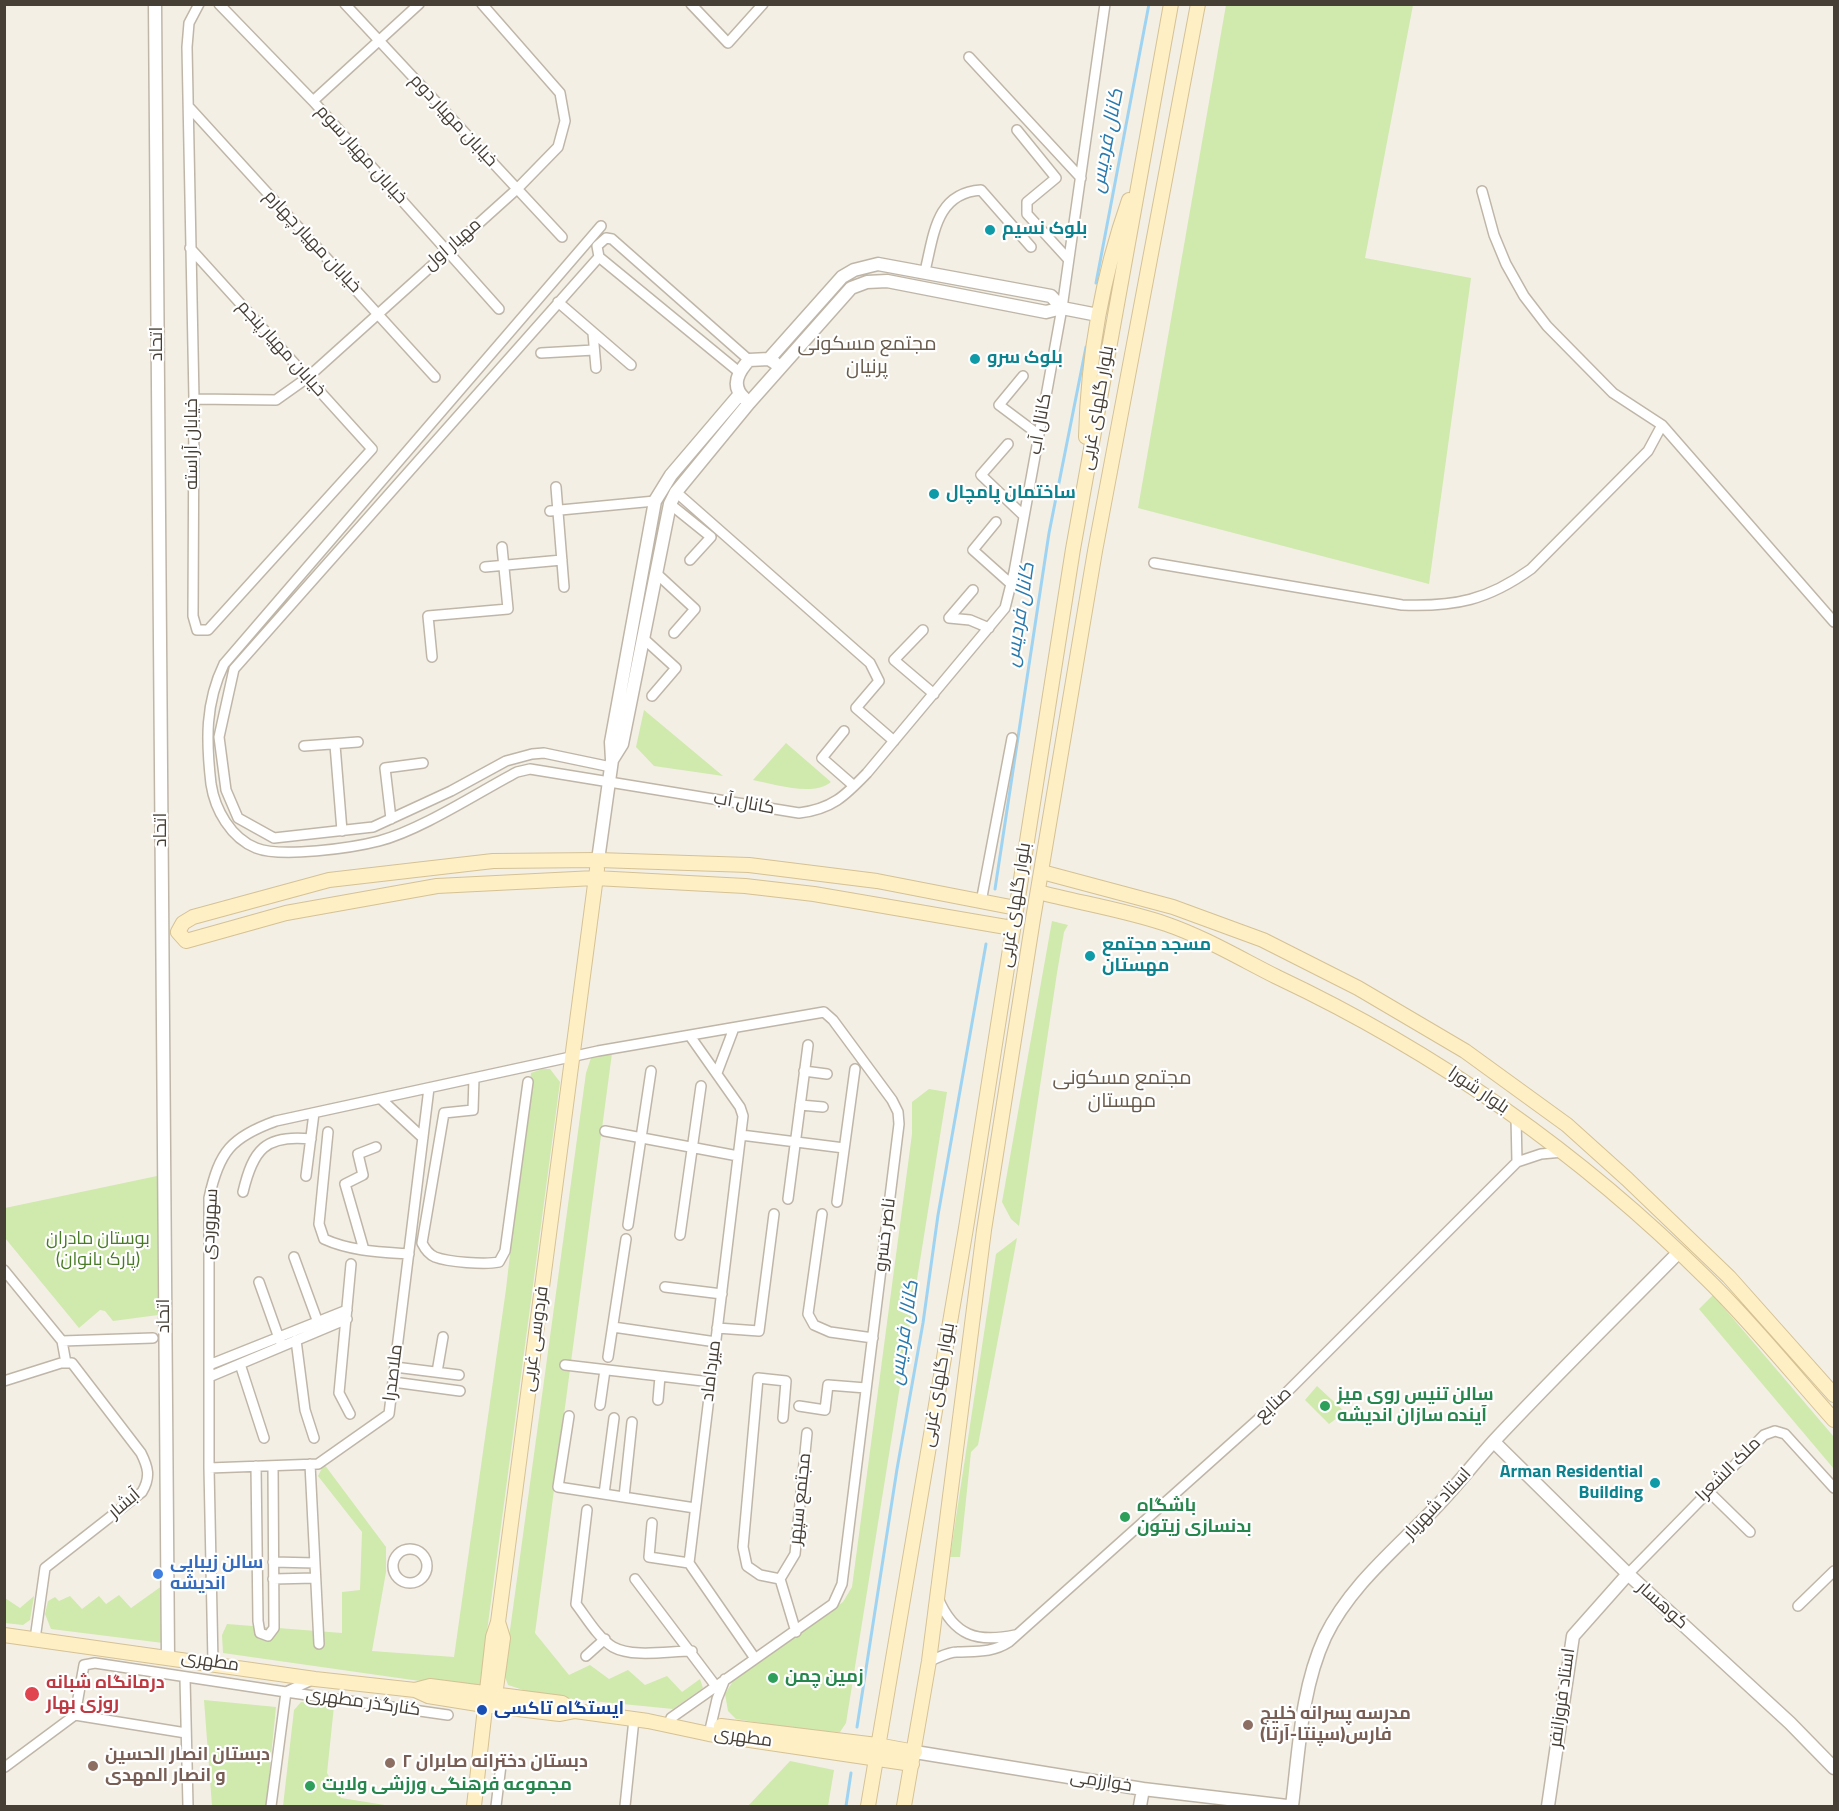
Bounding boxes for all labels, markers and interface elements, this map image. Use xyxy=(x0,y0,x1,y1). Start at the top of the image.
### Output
street label: خیابان مهیار دوم xyxy=(404,70,502,172)
water label: کانال فردیس xyxy=(1086,87,1130,195)
street label: خیابان مهیار سوم xyxy=(311,101,411,209)
street label: خیابان مهیار چهارم xyxy=(259,186,365,298)
street label: مهیار اول xyxy=(420,214,486,276)
place label: بلوک نسیم xyxy=(1002,219,1087,241)
marker: بلوک نسیم xyxy=(983,223,997,237)
street label: خیابان مهیار پنجم xyxy=(232,296,330,402)
street label: اتحاد xyxy=(147,327,169,361)
district label: مجتمع مسکونی پرنیان xyxy=(797,333,937,380)
street label: بلوار گلهای غربی xyxy=(1076,344,1120,472)
place label: بلوک سرو xyxy=(987,348,1063,370)
marker: بلوک سرو xyxy=(968,352,982,366)
street label: کانال آب xyxy=(1025,392,1057,456)
street label: خیابان آراسته xyxy=(182,398,204,490)
place label: ساختمان پامچال xyxy=(946,483,1076,505)
marker: ساختمان پامچال xyxy=(927,487,941,501)
water label: کانال فردیس xyxy=(1001,561,1041,669)
street label: کانال آب xyxy=(712,788,776,820)
street label: اتحاد xyxy=(151,813,173,847)
street label: بلوار گلهای غربی xyxy=(995,841,1037,969)
place label: مسجد مجتمع مهستان xyxy=(1102,935,1211,978)
marker: مسجد مجتمع مهستان xyxy=(1083,949,1097,963)
street label: بلوار شورا xyxy=(1443,1063,1513,1119)
district label: مجتمع مسکونی مهستان xyxy=(1052,1067,1192,1114)
street label: سهروردی xyxy=(198,1188,224,1260)
street label: ناصر خسرو xyxy=(871,1197,901,1273)
park label: بوستان مادران (پارک بانوان) xyxy=(46,1229,150,1272)
water label: کانال فردیس xyxy=(885,1279,925,1387)
street label: فردوسی غربی xyxy=(518,1285,554,1393)
street label: اتحاد xyxy=(154,1299,176,1333)
street label: بلوار گلهای غربی xyxy=(917,1321,961,1449)
street label: میرداماد xyxy=(698,1339,726,1403)
street label: ملاصدرا xyxy=(380,1343,408,1403)
street label: صنایع xyxy=(1251,1383,1297,1427)
place label: سالن تنیس روی میز آینده سازان اندیشه xyxy=(1337,1385,1494,1428)
marker: سالن تنیس روی میز آینده سازان اندیشه xyxy=(1318,1399,1332,1413)
street label: ملک الشعرا xyxy=(1692,1433,1766,1507)
street label: مجتمع سپهر xyxy=(785,1452,817,1546)
place label: Arman Residential Building xyxy=(1500,1462,1643,1504)
street label: استاد شهریار xyxy=(1399,1464,1477,1544)
marker: Arman Residential Building xyxy=(1648,1476,1662,1490)
street label: آبشار xyxy=(105,1484,145,1524)
place label: باشگاه بدنسازی زیتون xyxy=(1137,1496,1252,1538)
marker: باشگاه بدنسازی زیتون xyxy=(1118,1510,1132,1524)
place label: سالن زیبایی اندیشه xyxy=(170,1553,263,1596)
marker: سالن زیبایی اندیشه xyxy=(151,1567,165,1581)
street label: کوهسار xyxy=(1632,1577,1692,1635)
street label: مطهری xyxy=(179,1647,241,1677)
street label: استاد فروزانفر xyxy=(1545,1647,1581,1749)
place label: زمین چمن xyxy=(785,1667,864,1689)
marker: زمین چمن xyxy=(766,1671,780,1685)
place label: درمانگاه شبانه روزی بهار xyxy=(46,1673,165,1716)
street label: کنارگذر مطهری xyxy=(304,1684,422,1722)
marker: درمانگاه شبانه روزی بهار xyxy=(23,1685,41,1703)
place label: ایستگاه تاکسی xyxy=(494,1699,624,1721)
marker: ایستگاه تاکسی xyxy=(475,1703,489,1717)
place label: مدرسه پسرانه خلیج فارس(سپنتا-آرتا) xyxy=(1260,1704,1411,1746)
marker: مدرسه پسرانه خلیج فارس(سپنتا-آرتا) xyxy=(1241,1718,1255,1732)
street label: مطهری xyxy=(713,1723,773,1753)
place label: دبستان انصار الحسین و انصار المهدی xyxy=(105,1745,270,1788)
place label: دبستان دخترانه صابران ۲ xyxy=(402,1752,588,1774)
marker: دبستان دخترانه صابران ۲ xyxy=(383,1756,397,1770)
marker: دبستان انصار الحسین و انصار المهدی xyxy=(86,1759,100,1773)
street label: خوارزمی xyxy=(1069,1766,1133,1798)
place label: مجموعه فرهنگی ورزشی ولایت xyxy=(322,1775,572,1797)
marker: مجموعه فرهنگی ورزشی ولایت xyxy=(303,1779,317,1793)

